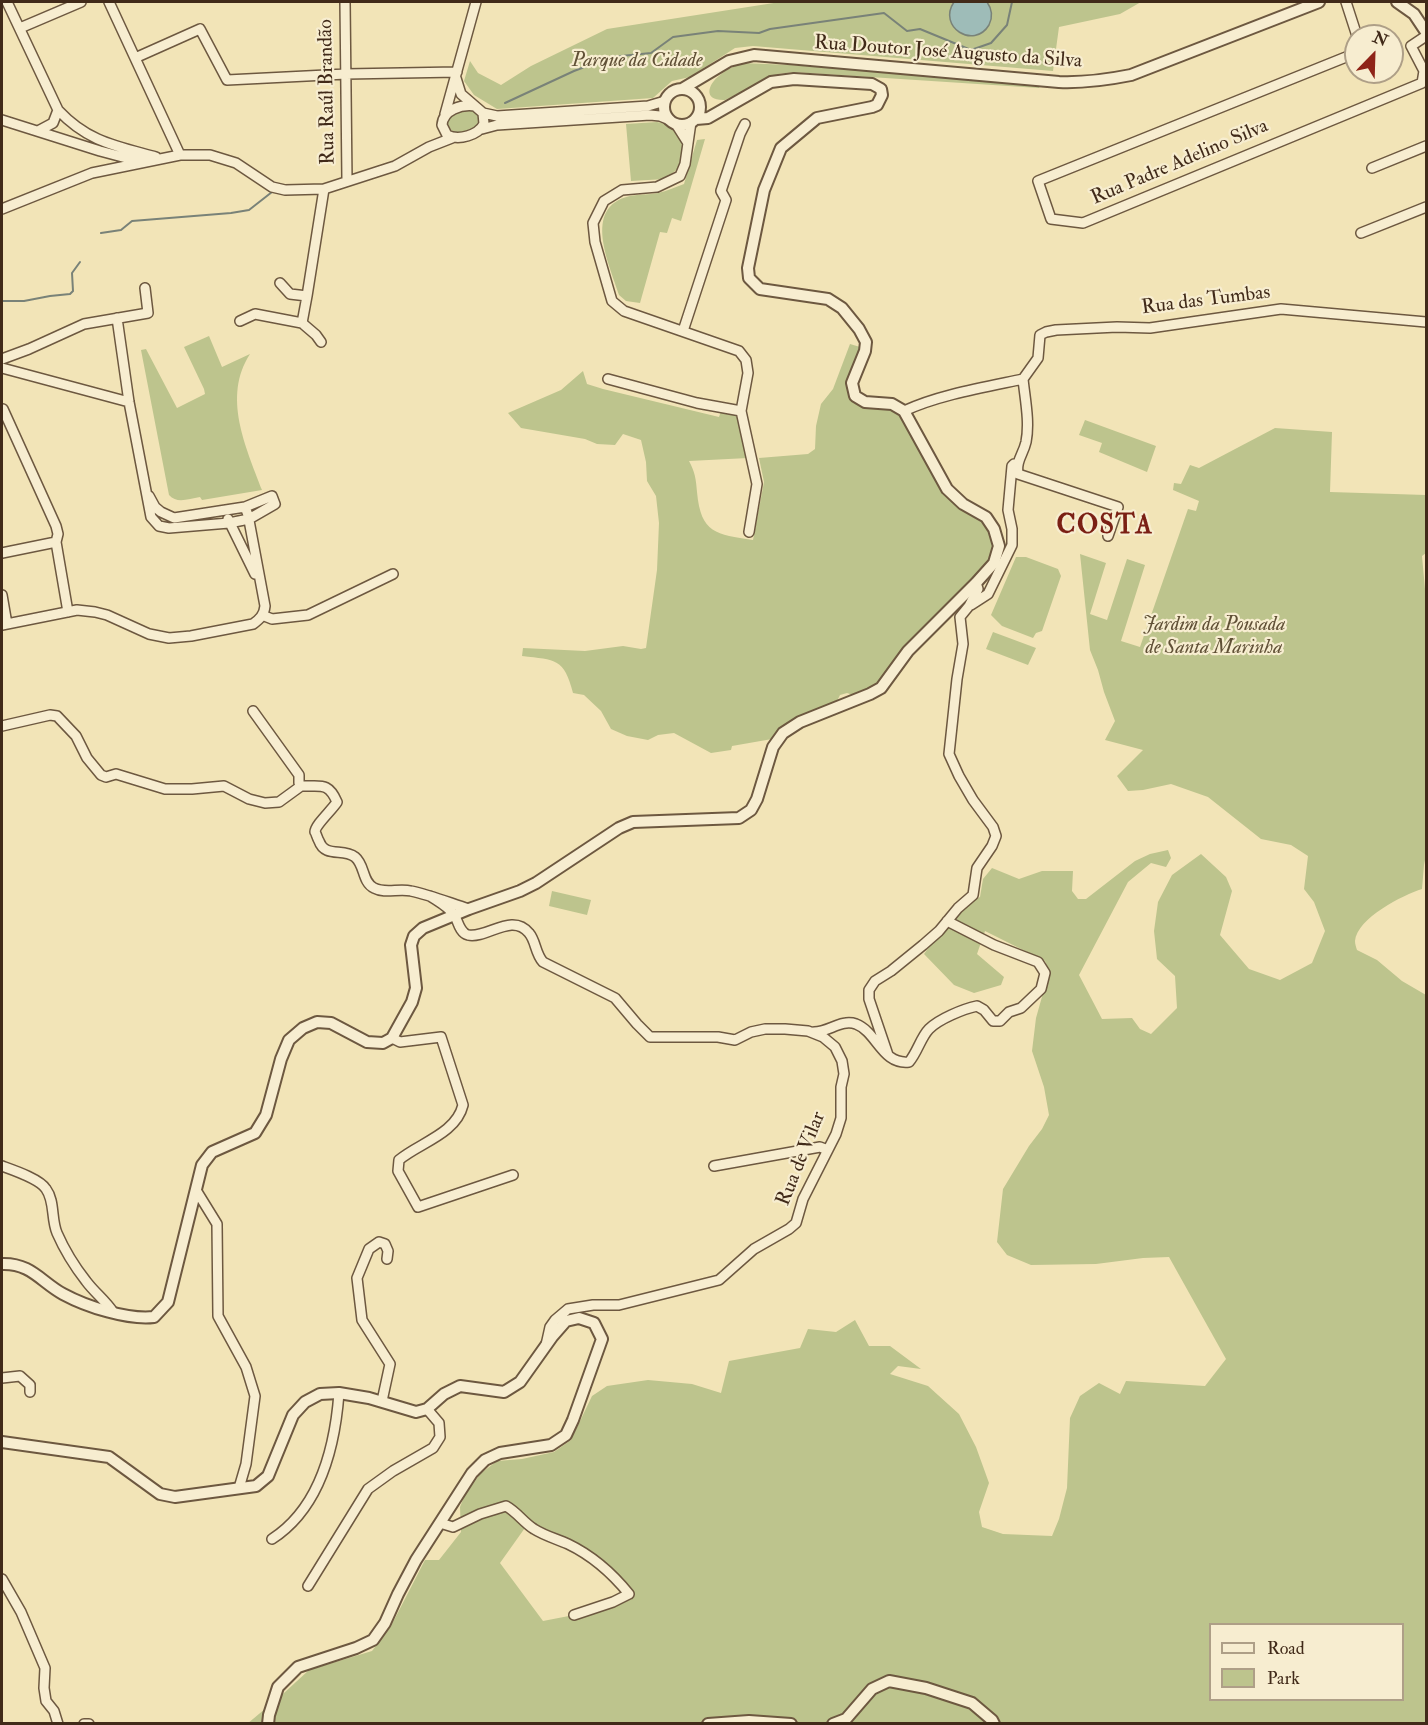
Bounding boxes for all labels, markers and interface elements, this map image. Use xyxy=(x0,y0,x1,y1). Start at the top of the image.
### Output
street label: Rua Raúl Brandão xyxy=(315,19,341,165)
north arrow xyxy=(1344,24,1404,84)
text: N xyxy=(1370,27,1391,51)
street label: Rua Doutor José Augusto da Silva xyxy=(813,32,1083,74)
park label: Parque da Cidade xyxy=(571,50,703,74)
street label: Rua Padre Adelino Silva xyxy=(1088,115,1272,211)
street label: Rua das Tumbas xyxy=(1140,281,1272,321)
district label: COSTA xyxy=(1056,511,1154,543)
park label: Jardim da Pousada de Santa Marinha xyxy=(1142,614,1286,661)
street label: Rua de Vilar xyxy=(772,1108,832,1210)
legend xyxy=(1209,1623,1404,1701)
text: Road xyxy=(1267,1637,1305,1660)
text: Park xyxy=(1267,1667,1300,1690)

